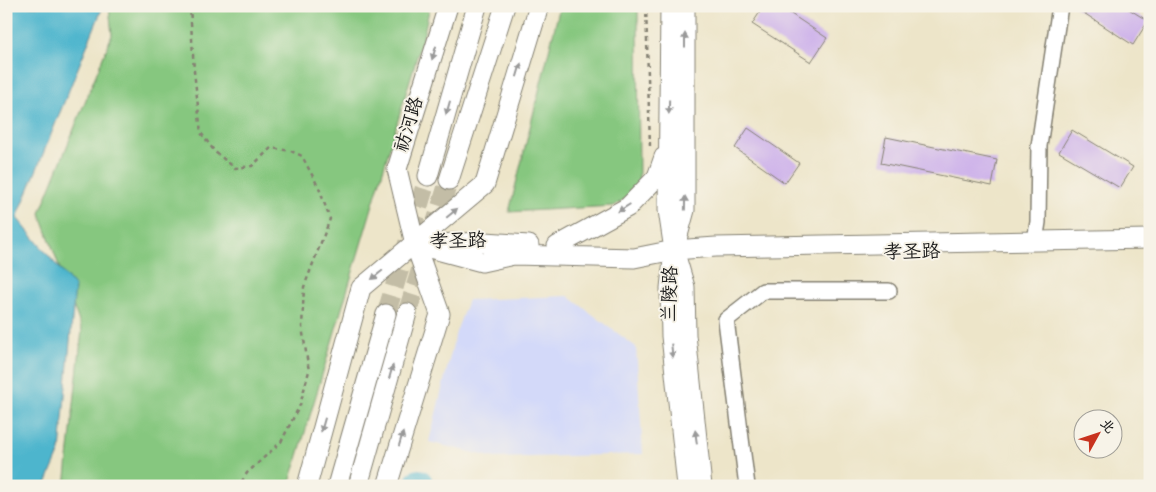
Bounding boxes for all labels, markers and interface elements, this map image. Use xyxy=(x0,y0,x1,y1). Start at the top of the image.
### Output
one-way arrow xyxy=(681,32,689,48)
one-way arrow xyxy=(429,45,437,60)
one-way arrow xyxy=(516,62,524,77)
street label: 祊河路 xyxy=(390,94,432,156)
one-way arrow xyxy=(443,100,451,115)
one-way arrow xyxy=(665,100,673,116)
one-way arrow xyxy=(681,194,689,210)
one-way arrow xyxy=(617,204,631,213)
one-way arrow xyxy=(446,207,459,218)
street label: 孝圣路 xyxy=(429,229,487,257)
street label: 孝圣路 xyxy=(883,240,941,268)
street label: 兰陵路 xyxy=(658,265,686,323)
one-way arrow xyxy=(371,270,384,281)
one-way arrow xyxy=(668,343,676,359)
one-way arrow xyxy=(387,364,395,379)
north arrow xyxy=(1074,410,1124,460)
text: 北 xyxy=(1094,415,1119,439)
one-way arrow xyxy=(319,417,327,432)
one-way arrow xyxy=(692,429,700,445)
one-way arrow xyxy=(398,432,406,447)

